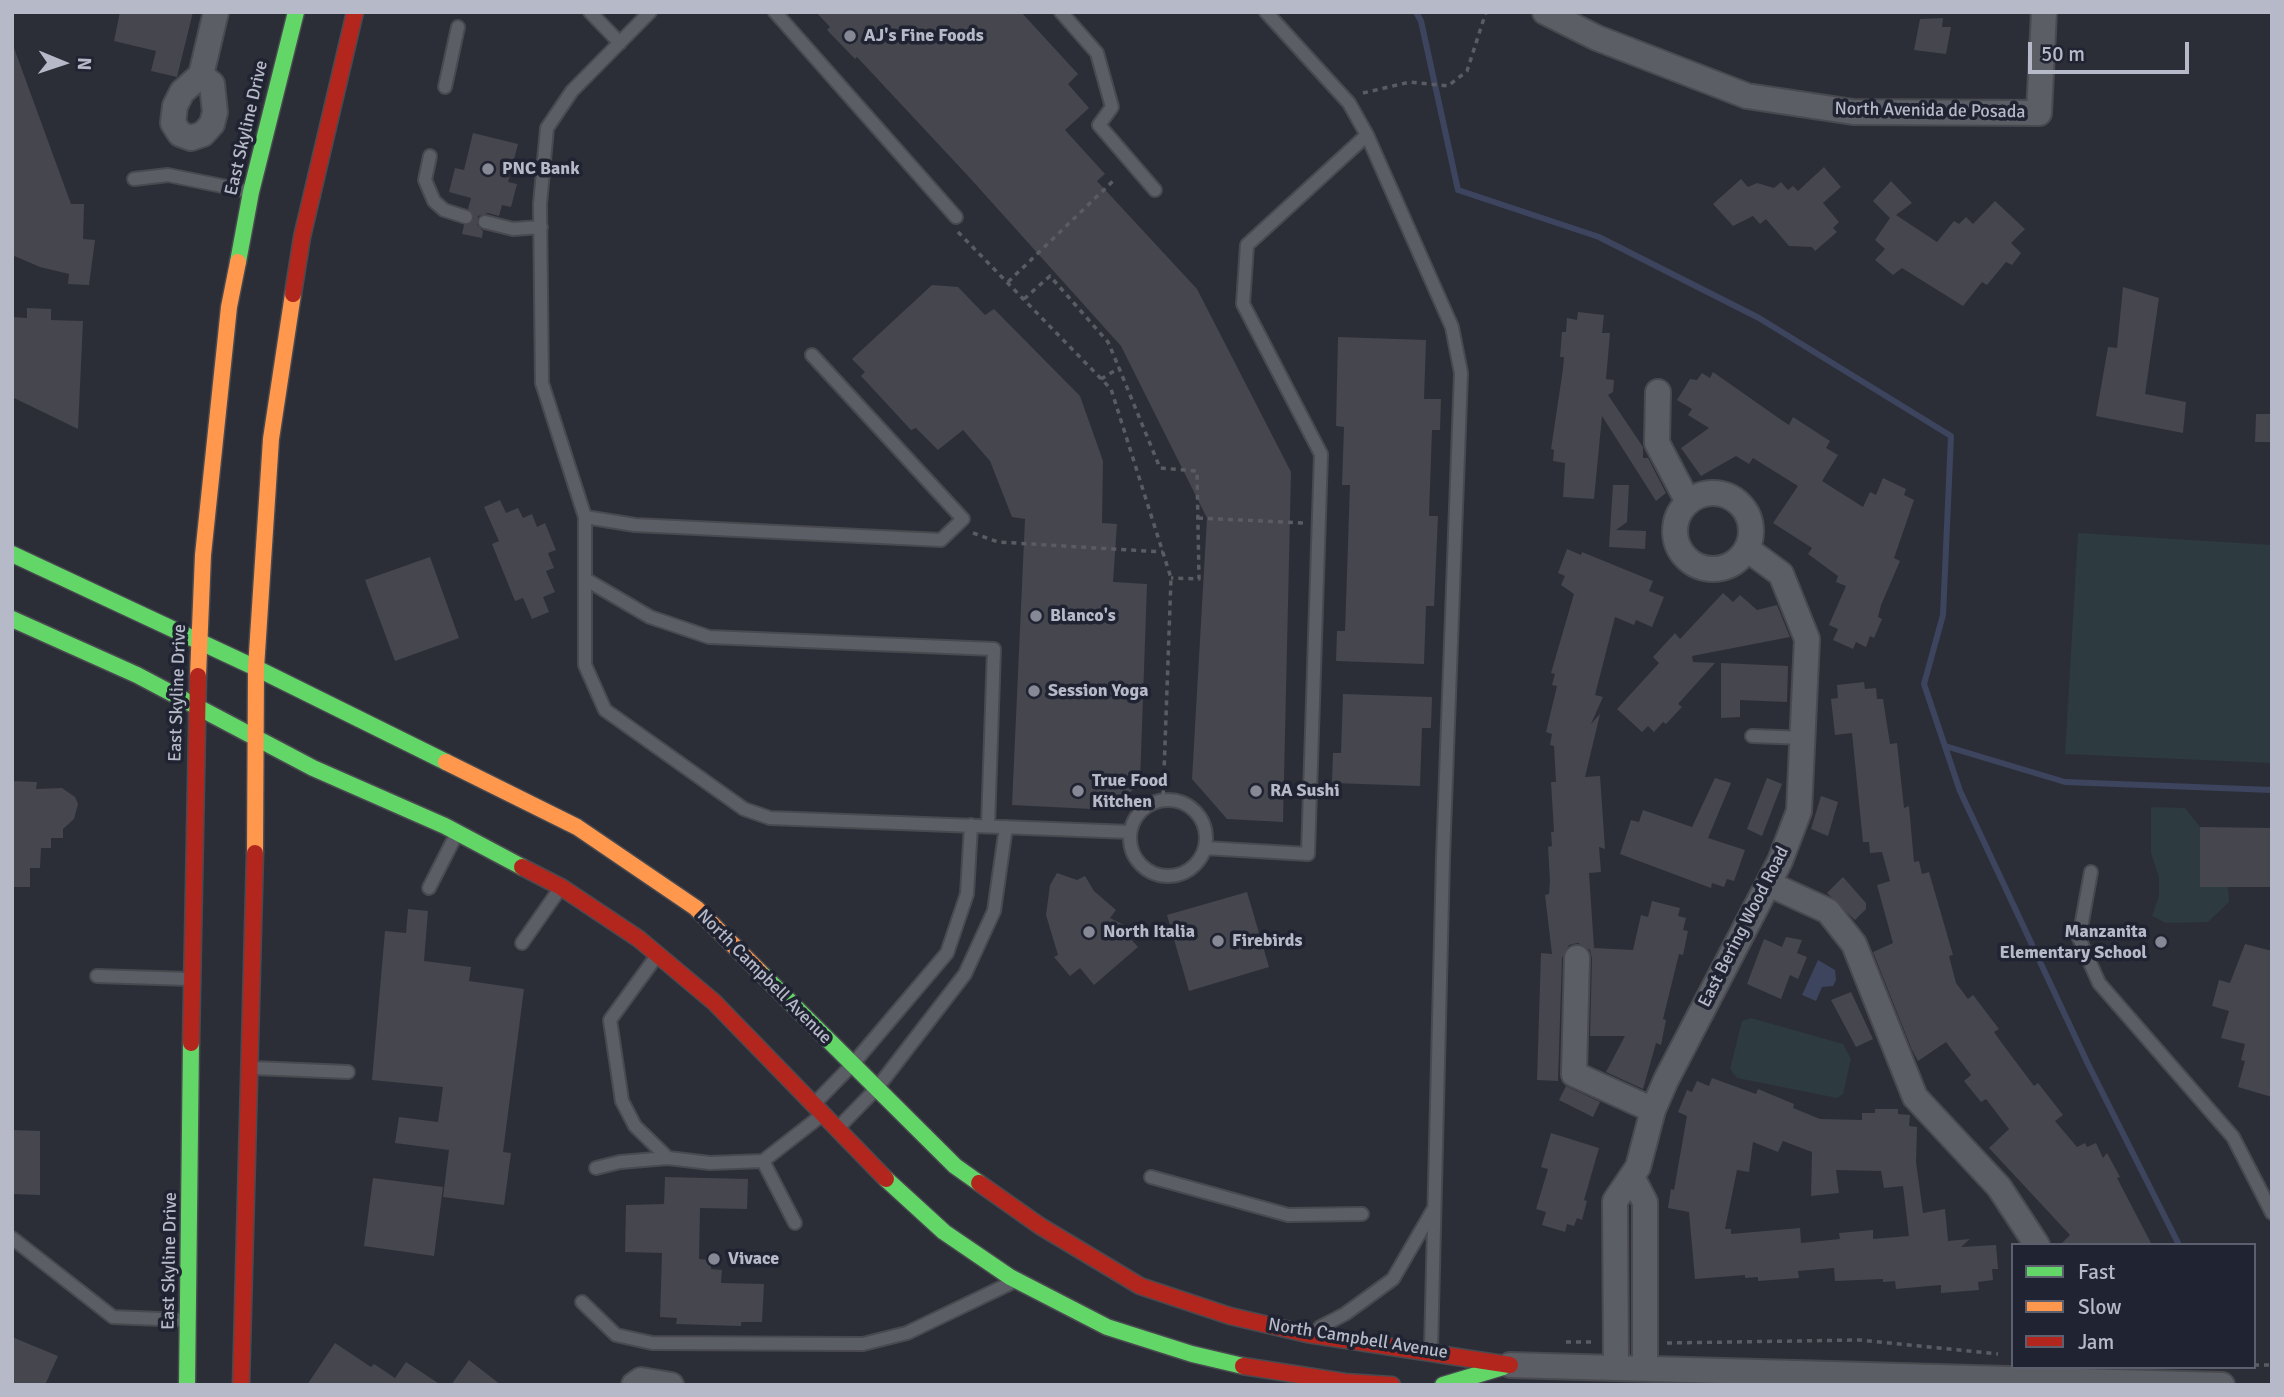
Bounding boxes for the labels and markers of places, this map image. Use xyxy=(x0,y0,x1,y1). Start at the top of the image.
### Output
place label: AJ's Fine Foods xyxy=(864,25,984,47)
marker: AJ's Fine Foods xyxy=(842,28,858,44)
place label: PNC Bank xyxy=(502,158,580,180)
marker: PNC Bank xyxy=(480,161,496,177)
place label: Blanco's xyxy=(1050,605,1116,627)
marker: Blanco's xyxy=(1028,608,1044,624)
place label: Session Yoga xyxy=(1048,680,1148,702)
marker: Session Yoga xyxy=(1026,683,1042,699)
place label: True Food Kitchen xyxy=(1092,770,1168,812)
place label: RA Sushi xyxy=(1270,780,1340,802)
marker: True Food Kitchen xyxy=(1070,783,1086,799)
marker: RA Sushi xyxy=(1248,783,1264,799)
place label: North Italia xyxy=(1103,921,1195,943)
place label: Manzanita Elementary School xyxy=(2000,921,2147,964)
marker: North Italia xyxy=(1081,924,1097,940)
place label: Firebirds xyxy=(1232,930,1302,952)
marker: Firebirds xyxy=(1210,933,1226,949)
marker: Manzanita Elementary School xyxy=(2153,934,2169,950)
place label: Vivace xyxy=(728,1248,779,1270)
marker: Vivace xyxy=(706,1251,722,1267)

